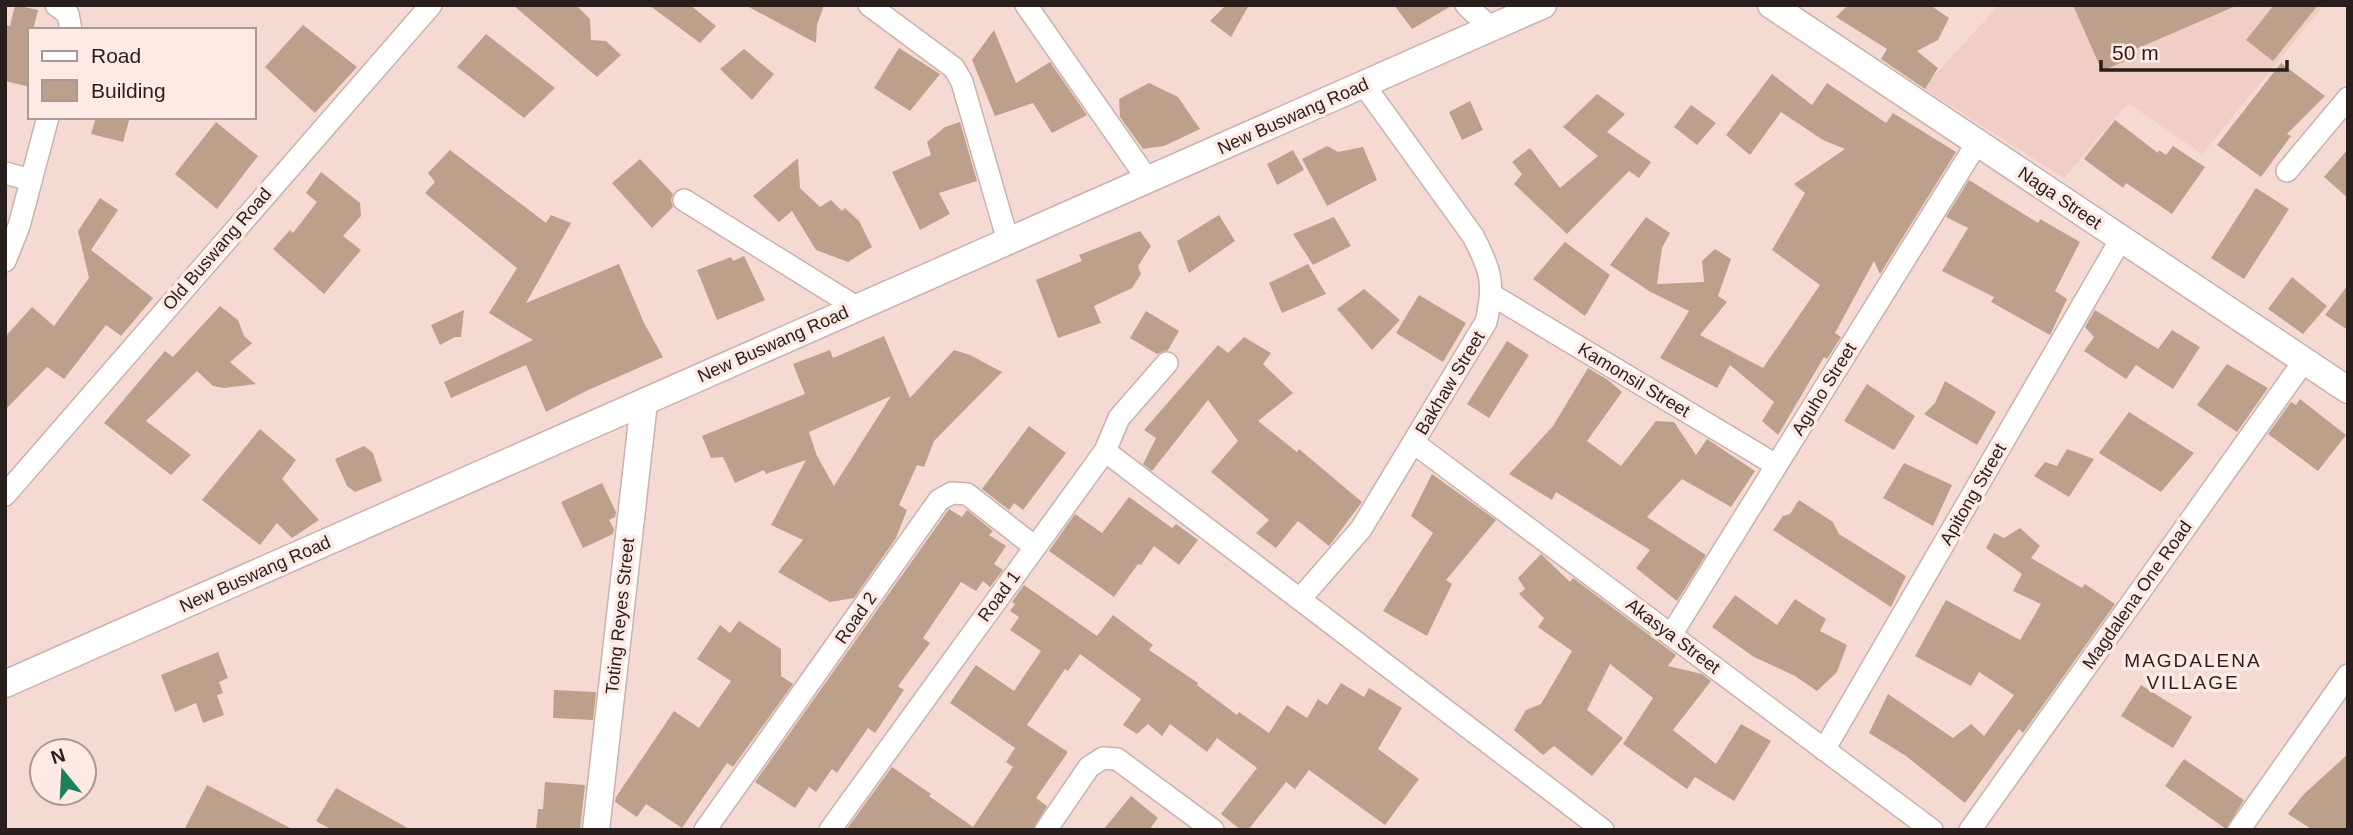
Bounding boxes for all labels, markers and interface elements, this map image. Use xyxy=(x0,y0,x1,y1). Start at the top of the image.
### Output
legend xyxy=(28,28,256,119)
scale bar xyxy=(2101,28,2286,72)
text: 50 m xyxy=(2112,41,2159,64)
text: Road xyxy=(91,44,141,67)
street label: New Buswang Road xyxy=(1214,74,1372,158)
text: Building xyxy=(91,79,166,102)
street label: Naga Street xyxy=(2015,163,2105,233)
street label: Old Buswang Road xyxy=(159,184,275,314)
street label: New Buswang Road xyxy=(694,302,852,386)
street label: Bakhaw Street xyxy=(1411,328,1489,438)
street label: Kamonsil Street xyxy=(1574,339,1694,421)
street label: Aguho Street xyxy=(1788,339,1860,439)
street label: Apitong Street xyxy=(1936,440,2010,548)
street label: Magdalena One Road xyxy=(2078,517,2196,673)
street label: New Buswang Road xyxy=(176,532,334,616)
street label: Toting Reyes Street xyxy=(602,537,638,695)
street label: Road 1 xyxy=(974,567,1024,625)
street label: Road 2 xyxy=(831,588,881,648)
street label: Akasya Street xyxy=(1622,594,1724,678)
district label: MAGDALENA VILLAGE xyxy=(2124,650,2262,693)
north arrow xyxy=(28,737,98,807)
text: N xyxy=(48,744,68,768)

